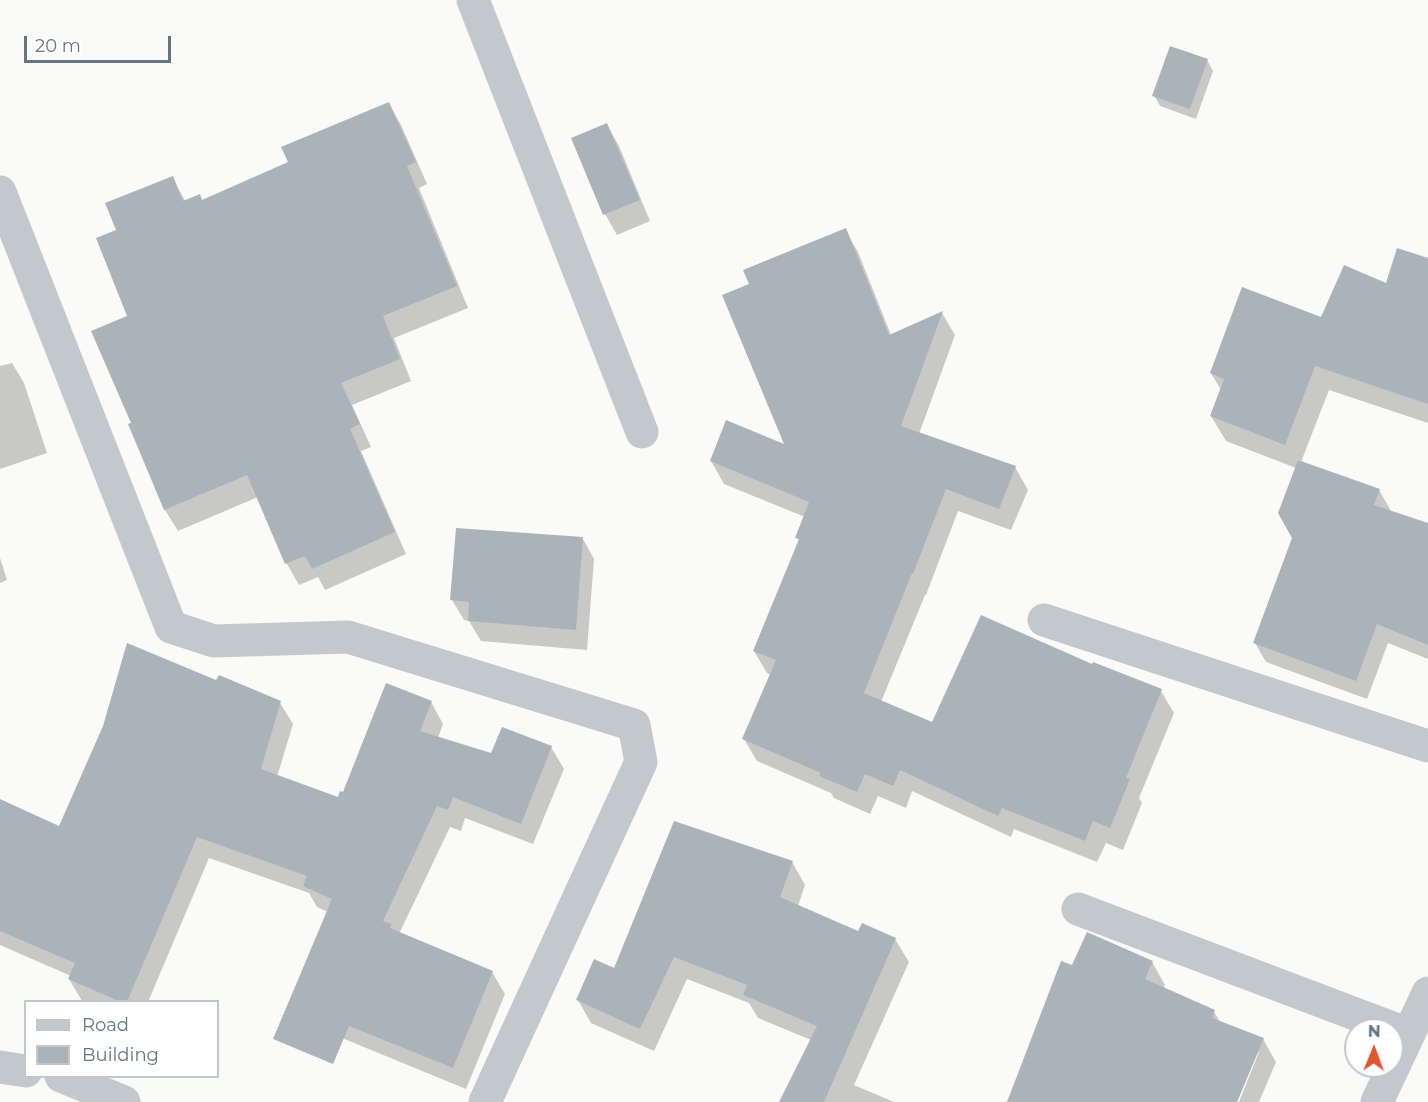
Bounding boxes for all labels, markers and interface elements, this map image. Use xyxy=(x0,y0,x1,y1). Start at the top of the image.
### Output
scale bar xyxy=(27,24,174,62)
text: 20 m xyxy=(35,35,81,57)
legend xyxy=(24,1000,219,1078)
text: Road xyxy=(82,1014,129,1036)
north arrow xyxy=(1344,1018,1404,1078)
text: N xyxy=(1368,1022,1381,1041)
text: Building xyxy=(82,1044,159,1066)

